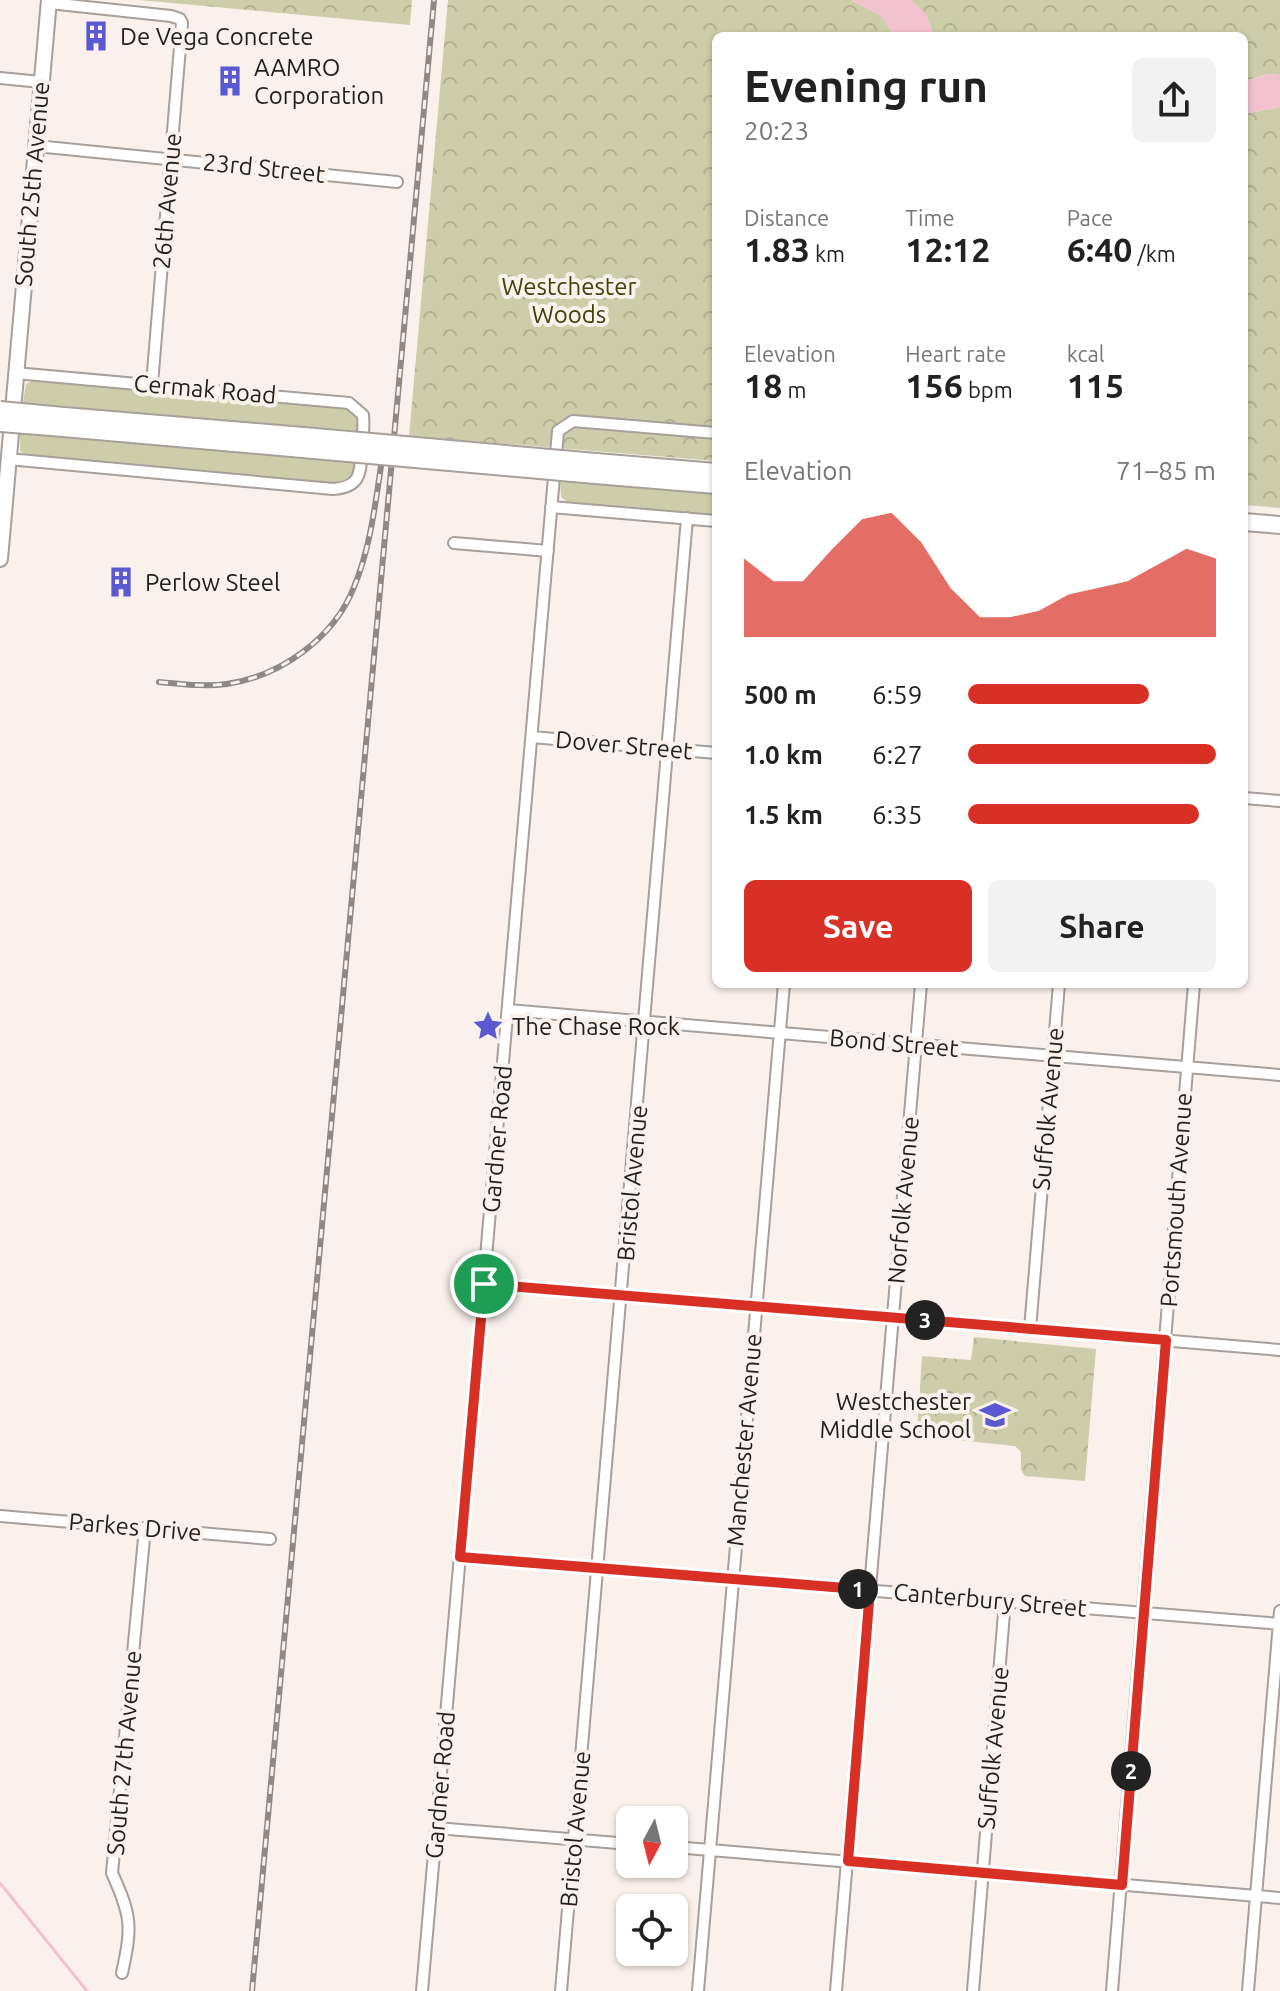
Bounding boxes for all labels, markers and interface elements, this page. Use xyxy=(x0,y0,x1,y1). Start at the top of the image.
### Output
building icon: De Vega Concrete xyxy=(79,19,113,53)
place label: De Vega Concrete xyxy=(120,23,314,50)
place label: AAMRO Corporation xyxy=(254,54,384,109)
button: share xyxy=(1132,58,1216,142)
text: Evening run xyxy=(744,61,988,110)
building icon: AAMRO Corporation xyxy=(213,64,247,98)
street label: South 25th Avenue xyxy=(10,80,54,288)
text: 20:23 xyxy=(744,116,809,145)
street label: 26th Avenue xyxy=(148,132,186,270)
street label: 23rd Street xyxy=(202,148,327,188)
text: Distance xyxy=(744,205,829,230)
text: Time xyxy=(905,205,955,230)
text: Pace xyxy=(1067,205,1113,230)
text: 1.83 xyxy=(744,230,810,268)
text: 12:12 xyxy=(905,230,990,268)
text: 6:40 xyxy=(1067,230,1133,268)
text: km xyxy=(810,241,845,266)
text: /km xyxy=(1133,241,1176,266)
park label: Westchester Woods xyxy=(501,273,637,328)
text: Elevation xyxy=(744,341,836,366)
text: Heart rate xyxy=(905,341,1007,366)
text: kcal xyxy=(1067,341,1105,366)
text: 18 xyxy=(744,366,782,404)
text: 156 xyxy=(905,366,963,404)
text: 115 xyxy=(1067,366,1124,404)
street label: Cermak Road xyxy=(133,369,277,409)
text: m xyxy=(782,377,806,402)
text: bpm xyxy=(963,377,1013,402)
text: Elevation xyxy=(744,456,852,485)
text: 71–85 m xyxy=(1116,456,1216,485)
building icon: Perlow Steel xyxy=(104,565,138,599)
place label: Perlow Steel xyxy=(145,569,280,596)
text: 500 m xyxy=(744,680,817,709)
text: 6:59 xyxy=(872,680,922,709)
street label: Dover Street xyxy=(554,726,694,764)
text: 1.0 km xyxy=(744,740,823,769)
text: 6:27 xyxy=(872,740,922,769)
text: 1.5 km xyxy=(744,800,823,829)
text: 6:35 xyxy=(872,800,922,829)
button: Save xyxy=(744,880,972,972)
button: Share xyxy=(988,880,1216,972)
place icon: The Chase Rock xyxy=(471,1009,505,1043)
place label: The Chase Rock xyxy=(512,1013,680,1040)
street label: Bond Street xyxy=(828,1024,960,1062)
street label: Suffolk Avenue xyxy=(1027,1026,1069,1192)
street label: Gardner Road xyxy=(477,1064,517,1214)
street label: Portsmouth Avenue xyxy=(1155,1092,1197,1308)
street label: Bristol Avenue xyxy=(612,1104,652,1262)
street label: Norfolk Avenue xyxy=(882,1115,924,1285)
pin xyxy=(450,1250,518,1318)
icon: arrive xyxy=(462,1262,506,1306)
pin: 3 xyxy=(905,1300,945,1340)
text: 3 xyxy=(919,1307,931,1332)
street label: Manchester Avenue xyxy=(721,1332,767,1548)
place label: Westchester Middle School xyxy=(819,1388,971,1443)
school or university icon: Westchester Middle School xyxy=(978,1398,1012,1432)
street label: Parkes Drive xyxy=(67,1508,203,1546)
pin: 1 xyxy=(838,1569,878,1609)
text: 1 xyxy=(852,1576,864,1601)
street label: Canterbury Street xyxy=(892,1578,1088,1622)
street label: South 27th Avenue xyxy=(102,1649,146,1857)
street label: Suffolk Avenue xyxy=(972,1665,1014,1831)
street label: Gardner Road xyxy=(420,1710,460,1860)
street label: Bristol Avenue xyxy=(555,1750,595,1908)
pin: 2 xyxy=(1111,1751,1151,1791)
text: 2 xyxy=(1125,1758,1137,1783)
north arrow xyxy=(616,1806,688,1878)
map controls xyxy=(616,1806,688,1966)
button: locate xyxy=(616,1894,688,1966)

